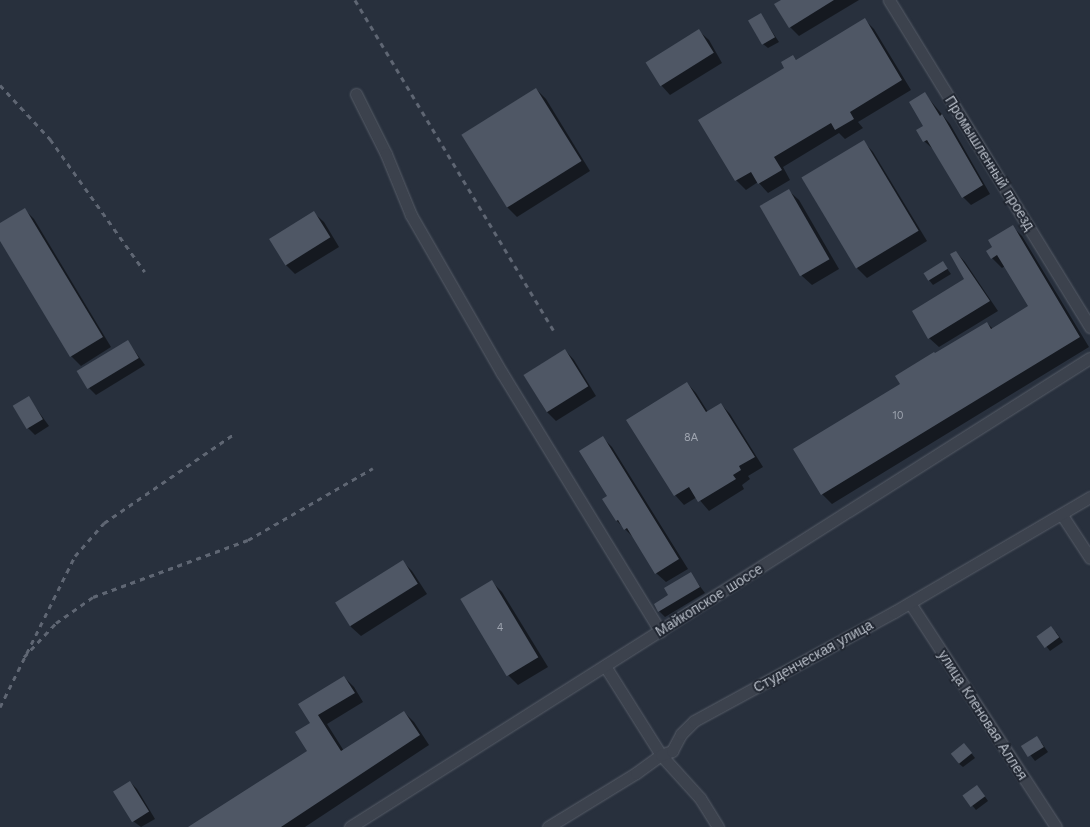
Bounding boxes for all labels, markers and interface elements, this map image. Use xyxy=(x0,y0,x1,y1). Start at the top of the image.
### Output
street label: Промышленный проезд xyxy=(942,93,1038,233)
house number: 10 xyxy=(892,409,904,423)
house number: 8А xyxy=(684,431,698,445)
street label: Майкопское шоссе xyxy=(652,560,766,640)
street label: Студенческая улица xyxy=(750,616,876,696)
house number: 4 xyxy=(497,621,503,635)
street label: улица Кленовая Аллея xyxy=(935,647,1031,783)

